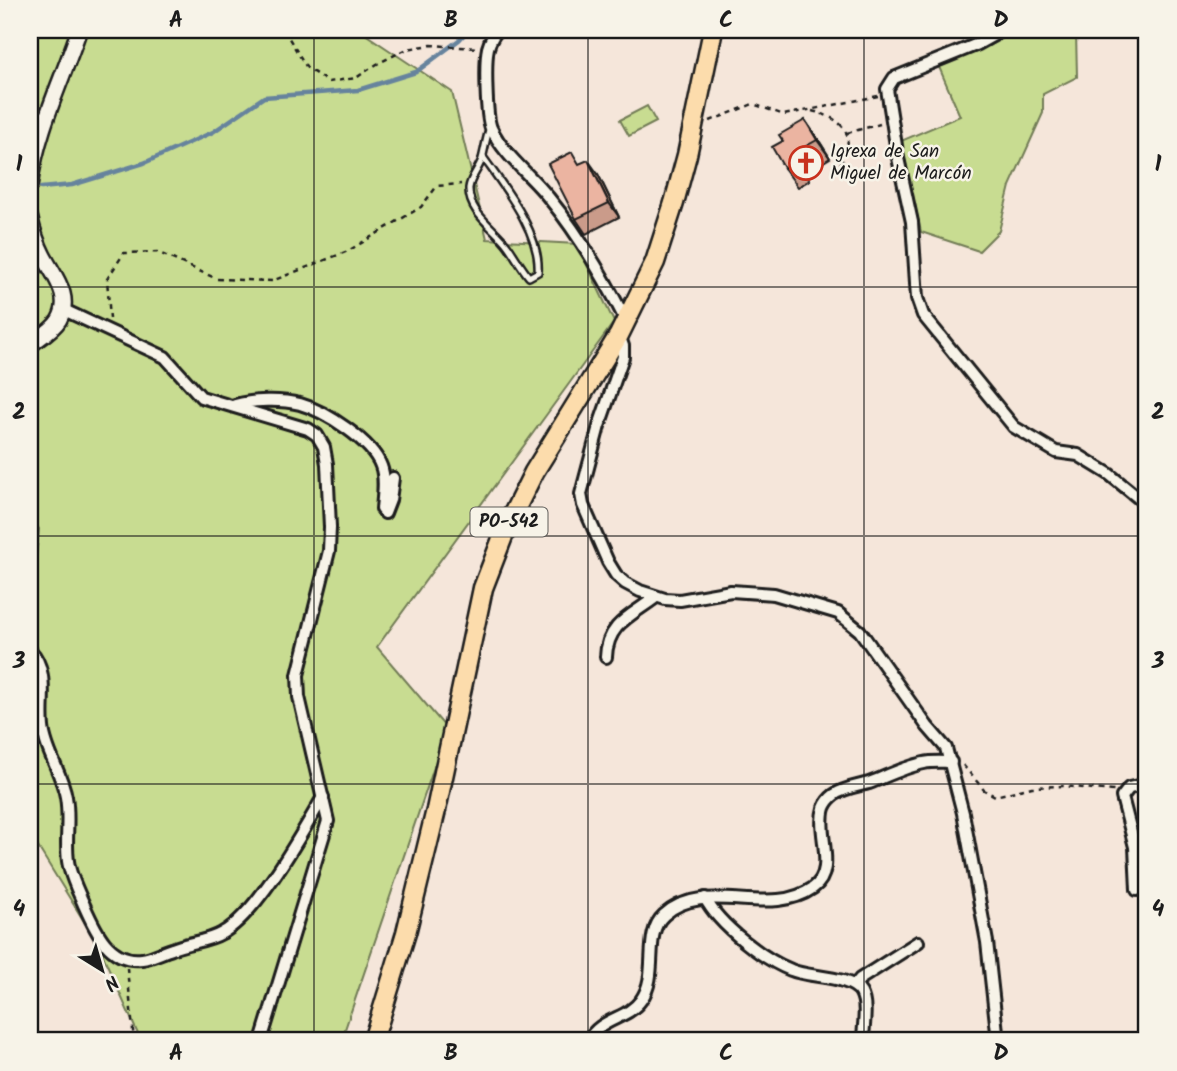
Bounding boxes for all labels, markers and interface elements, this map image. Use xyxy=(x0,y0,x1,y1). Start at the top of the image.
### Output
text: A xyxy=(169,3,183,39)
text: B xyxy=(444,3,458,39)
text: C xyxy=(719,3,733,39)
text: D xyxy=(993,3,1009,39)
place label: Igrexa de San Miguel de Marcón xyxy=(830,137,972,189)
church icon: Igrexa de San Miguel de Marcón xyxy=(787,144,825,182)
text: 1 xyxy=(16,147,23,183)
text: 1 xyxy=(1155,147,1162,183)
text: 2 xyxy=(12,395,26,431)
text: 2 xyxy=(1151,395,1165,431)
road number: PO-542 xyxy=(470,508,548,536)
text: 3 xyxy=(12,644,26,680)
text: 3 xyxy=(1151,644,1165,680)
text: 4 xyxy=(13,892,26,928)
text: 4 xyxy=(1152,892,1165,928)
north arrow xyxy=(66,934,136,1004)
text: N xyxy=(97,966,125,998)
text: A xyxy=(169,1036,183,1071)
text: B xyxy=(444,1036,458,1071)
text: C xyxy=(719,1036,733,1071)
text: D xyxy=(993,1036,1009,1071)

